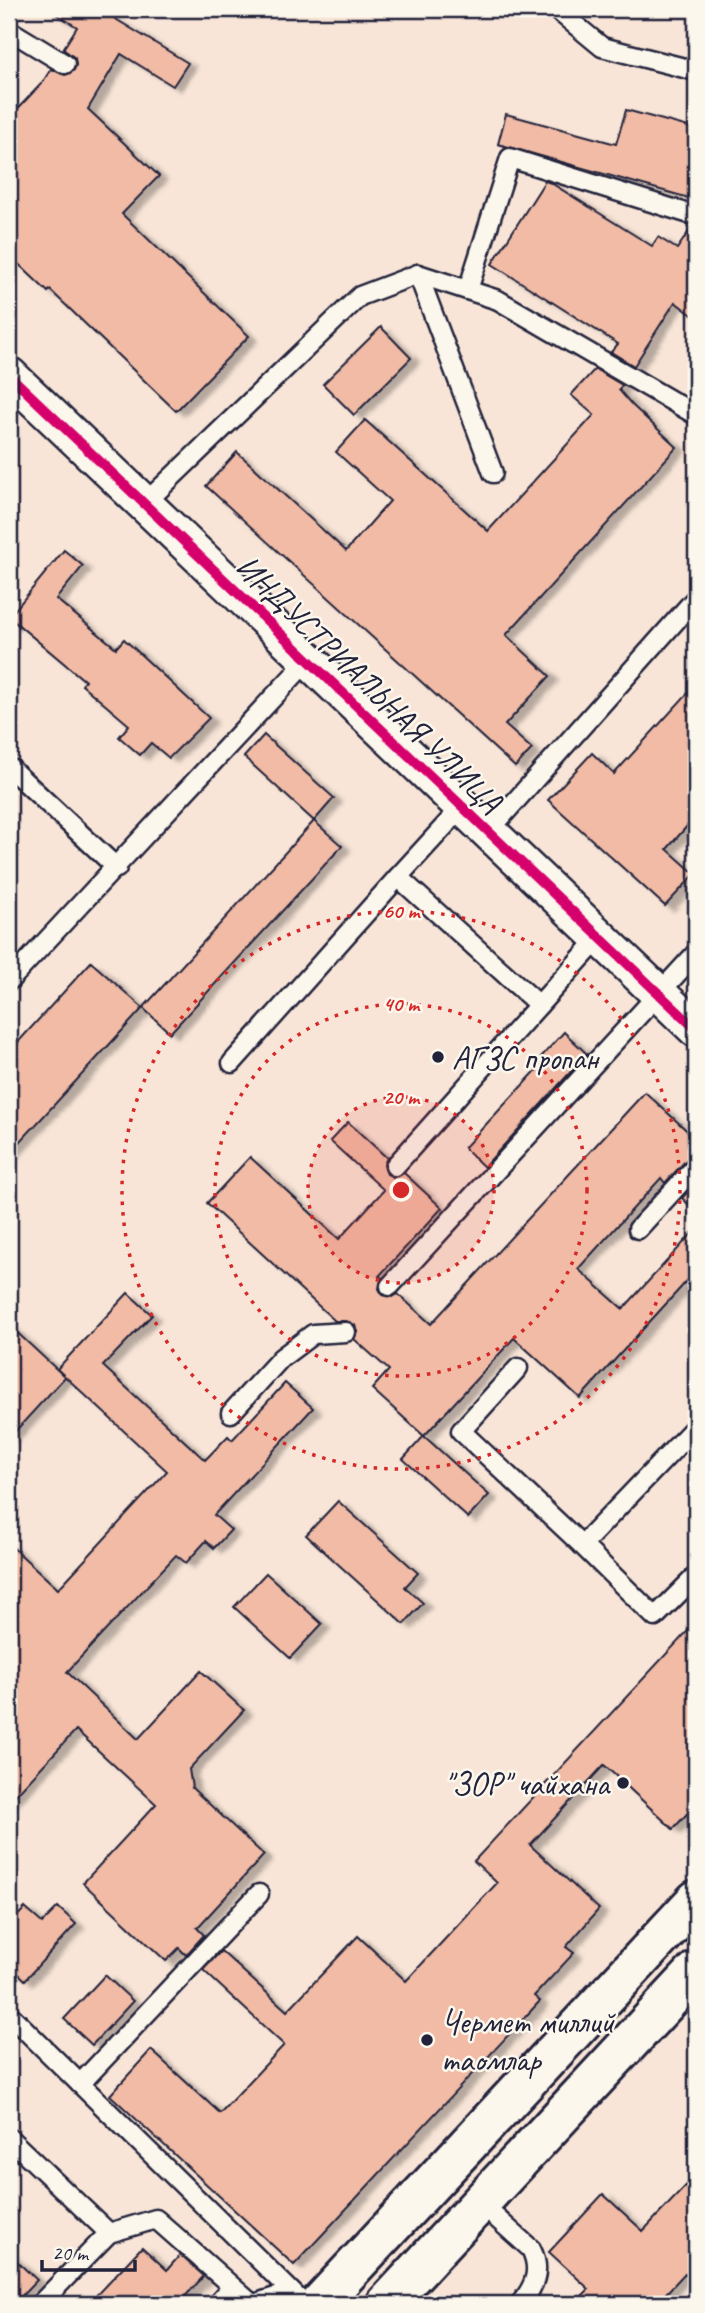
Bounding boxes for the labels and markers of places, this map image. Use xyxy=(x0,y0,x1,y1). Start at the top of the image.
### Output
place label: АГЗС пропан xyxy=(452,1037,601,1079)
marker: АГЗС пропан xyxy=(430,1049,446,1065)
centre of rings xyxy=(389,1178,413,1202)
place label: "ЗОР" чайхана xyxy=(444,1763,611,1805)
marker: "ЗОР" чайхана xyxy=(615,1775,631,1791)
place label: Чермет миллий таомлар xyxy=(441,2001,616,2081)
marker: Чермет миллий таомлар xyxy=(419,2032,435,2048)

